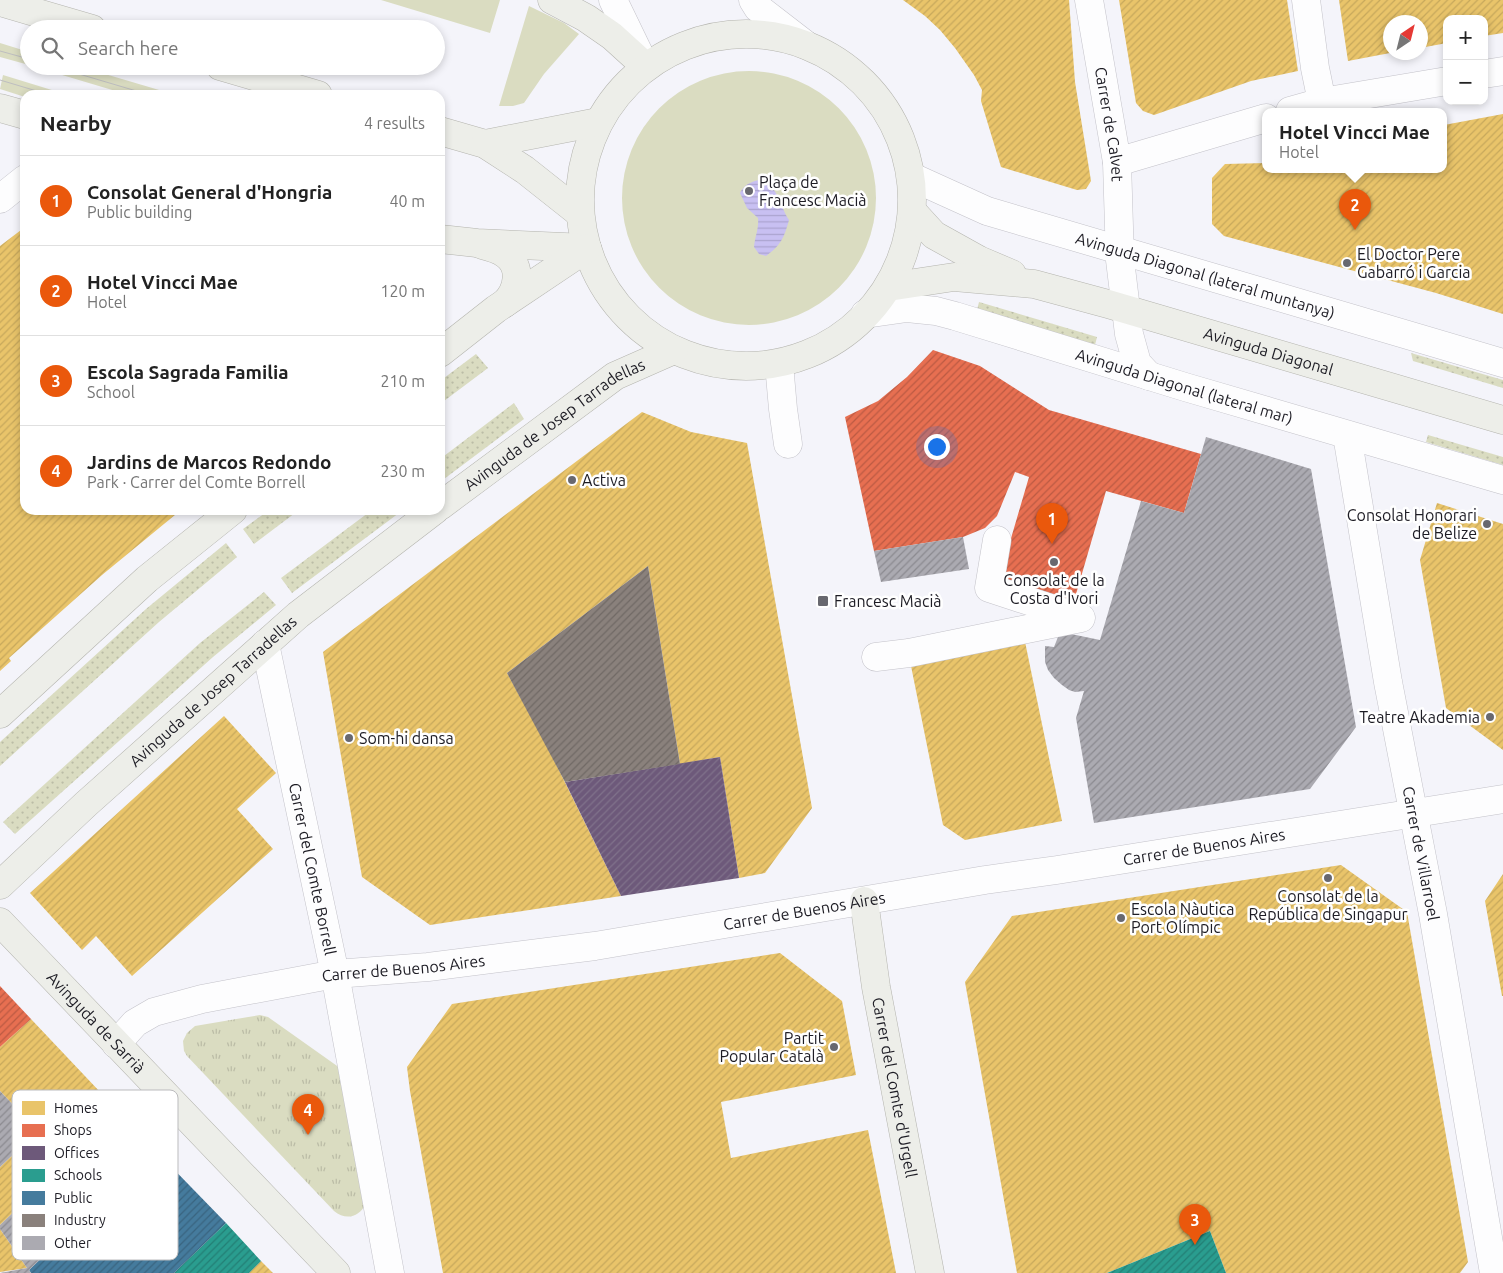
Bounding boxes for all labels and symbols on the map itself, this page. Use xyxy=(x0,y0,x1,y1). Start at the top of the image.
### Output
north arrow xyxy=(1383,15,1428,60)
street label: Carrer de Calvet xyxy=(1092,66,1127,182)
place label: Plaça de Francesc Macià xyxy=(759,173,867,209)
marker: Plaça de Francesc Macià xyxy=(743,185,755,197)
pin: 2 xyxy=(1339,189,1371,230)
street label: Avinguda Diagonal (lateral muntanya) xyxy=(1074,229,1337,323)
place label: El Doctor Pere Gabarró i Garcia xyxy=(1357,245,1471,281)
marker: El Doctor Pere Gabarró i Garcia xyxy=(1341,257,1353,269)
street label: Avinguda Diagonal xyxy=(1202,324,1335,379)
street label: Avinguda Diagonal (lateral mar) xyxy=(1074,345,1295,428)
street label: Avinguda de Josep Tarradellas xyxy=(461,355,648,494)
your location xyxy=(924,434,950,460)
place label: Activa xyxy=(582,471,626,489)
marker: Activa xyxy=(566,474,578,486)
pin: 1 xyxy=(1036,503,1068,544)
place label: Consolat Honorari de Belize xyxy=(1347,506,1477,542)
marker: Consolat Honorari de Belize xyxy=(1481,518,1493,530)
marker: Consolat de la Costa d'Ivori xyxy=(1048,556,1060,568)
place label: Consolat de la Costa d'Ivori xyxy=(1003,571,1105,607)
place label: Francesc Macià xyxy=(834,592,942,610)
marker: Francesc Macià xyxy=(816,594,830,608)
street label: Avinguda de Josep Tarradellas xyxy=(126,612,300,770)
place label: Teatre Akademia xyxy=(1359,708,1480,726)
marker: Teatre Akademia xyxy=(1484,711,1496,723)
place label: Som-hi dansa xyxy=(359,729,454,747)
marker: Som-hi dansa xyxy=(343,732,355,744)
street label: Carrer del Comte Borrell xyxy=(286,781,340,957)
street label: Carrer de Villarroel xyxy=(1399,785,1443,922)
street label: Carrer de Buenos Aires xyxy=(1122,825,1287,868)
marker: Consolat de la República de Singapur xyxy=(1322,872,1334,884)
place label: Consolat de la República de Singapur xyxy=(1248,887,1408,923)
street label: Carrer de Buenos Aires xyxy=(722,888,887,933)
place label: Escola Nàutica Port Olímpic xyxy=(1131,900,1234,936)
marker: Escola Nàutica Port Olímpic xyxy=(1115,912,1127,924)
street label: Carrer de Buenos Aires xyxy=(320,951,486,985)
street label: Avinguda de Sarrià xyxy=(43,968,149,1077)
street label: Carrer del Comte d'Urgell xyxy=(869,996,921,1179)
place label: Partit Popular Català xyxy=(720,1029,825,1065)
marker: Partit Popular Català xyxy=(828,1041,840,1053)
legend xyxy=(12,1090,178,1260)
pin: 4 xyxy=(292,1094,324,1135)
text: Homes xyxy=(54,1100,98,1116)
text: Shops xyxy=(54,1122,92,1138)
text: Offices xyxy=(54,1145,99,1161)
text: Schools xyxy=(54,1167,102,1183)
text: Public xyxy=(54,1190,93,1206)
pin: 3 xyxy=(1179,1204,1211,1245)
text: Industry xyxy=(54,1212,106,1228)
text: Other xyxy=(54,1235,92,1251)

